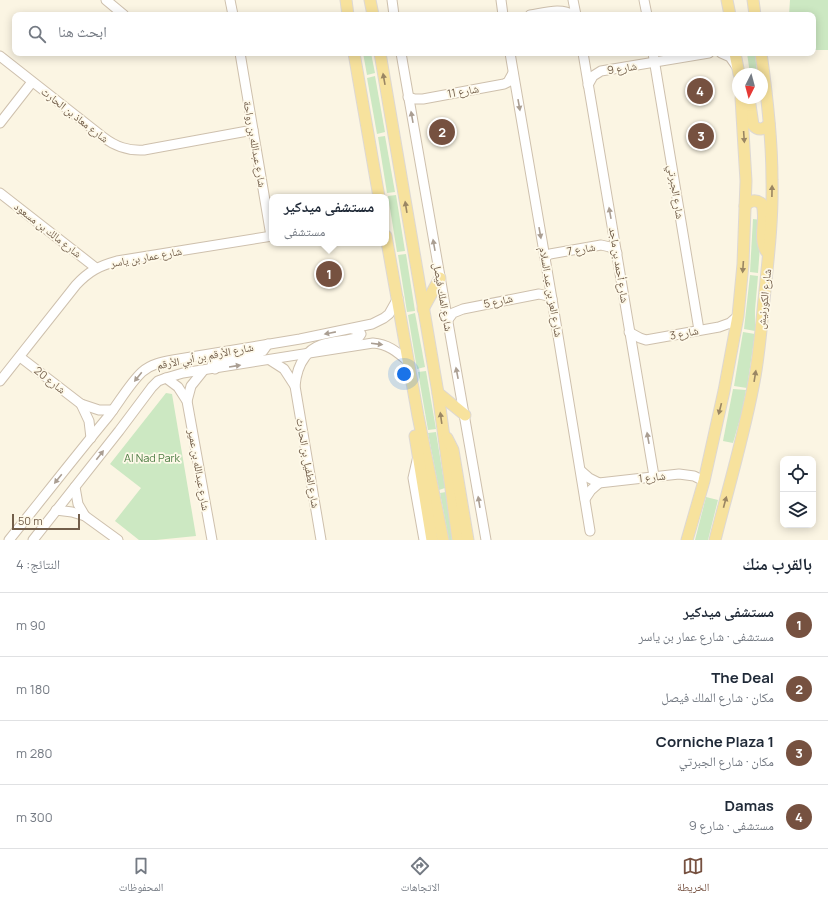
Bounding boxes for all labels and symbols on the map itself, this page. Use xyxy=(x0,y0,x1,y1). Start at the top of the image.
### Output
street label: شارع 9 xyxy=(606,58,638,77)
north arrow xyxy=(732,68,768,104)
one-way arrow xyxy=(381,73,387,85)
pin: 4 xyxy=(687,76,713,106)
street label: شارع 11 xyxy=(446,80,480,101)
street label: شارع معاذ بن الحارث xyxy=(39,84,112,146)
street label: شارع عبدالله بن رواحة xyxy=(241,99,270,188)
one-way arrow xyxy=(516,99,522,111)
one-way arrow xyxy=(409,111,415,124)
pin: 2 xyxy=(429,117,455,147)
pin: 3 xyxy=(688,121,714,151)
one-way arrow xyxy=(741,131,747,144)
street label: شارع الجبرتي xyxy=(663,164,688,220)
one-way arrow xyxy=(769,184,775,197)
street label: شارع مالك بن مسعود xyxy=(11,199,85,261)
one-way arrow xyxy=(403,201,409,213)
one-way arrow xyxy=(607,207,613,219)
street label: شارع أحمد بن ماجد xyxy=(606,226,633,304)
one-way arrow xyxy=(538,227,544,240)
one-way arrow xyxy=(431,239,437,252)
street label: شارع 7 xyxy=(566,239,596,258)
street label: شارع عمار بن ياسر xyxy=(108,243,183,270)
street label: شارع العز بن عبد السلام xyxy=(536,246,567,338)
pin: 1 xyxy=(316,259,342,289)
one-way arrow xyxy=(740,261,746,274)
street label: شارع الملك فيصل xyxy=(430,262,457,332)
street label: شارع الكورنيش xyxy=(753,268,774,330)
street label: شارع 5 xyxy=(482,290,514,311)
street label: شارع 3 xyxy=(668,322,700,343)
one-way arrow xyxy=(324,330,336,336)
street label: شارع الأرقم بن أبي الأرقم xyxy=(155,339,255,374)
one-way arrow xyxy=(371,340,383,347)
street label: شارع 20 xyxy=(31,363,69,397)
one-way arrow xyxy=(229,363,241,369)
your location xyxy=(394,364,414,384)
one-way arrow xyxy=(454,367,460,380)
one-way arrow xyxy=(752,370,758,382)
one-way arrow xyxy=(133,372,142,383)
one-way arrow xyxy=(717,403,723,415)
one-way arrow xyxy=(438,412,444,424)
street label: شارع الطفيل بن الحارث xyxy=(293,417,324,509)
street label: شارع عبدالله بن عمير xyxy=(185,427,214,512)
one-way arrow xyxy=(644,432,650,444)
one-way arrow xyxy=(96,449,105,460)
park label: Al Nad Park xyxy=(124,450,181,465)
street label: شارع 1 xyxy=(638,468,666,485)
one-way arrow xyxy=(53,474,62,485)
one-way arrow xyxy=(476,495,482,508)
one-way arrow xyxy=(722,496,728,508)
scale bar xyxy=(12,512,80,531)

